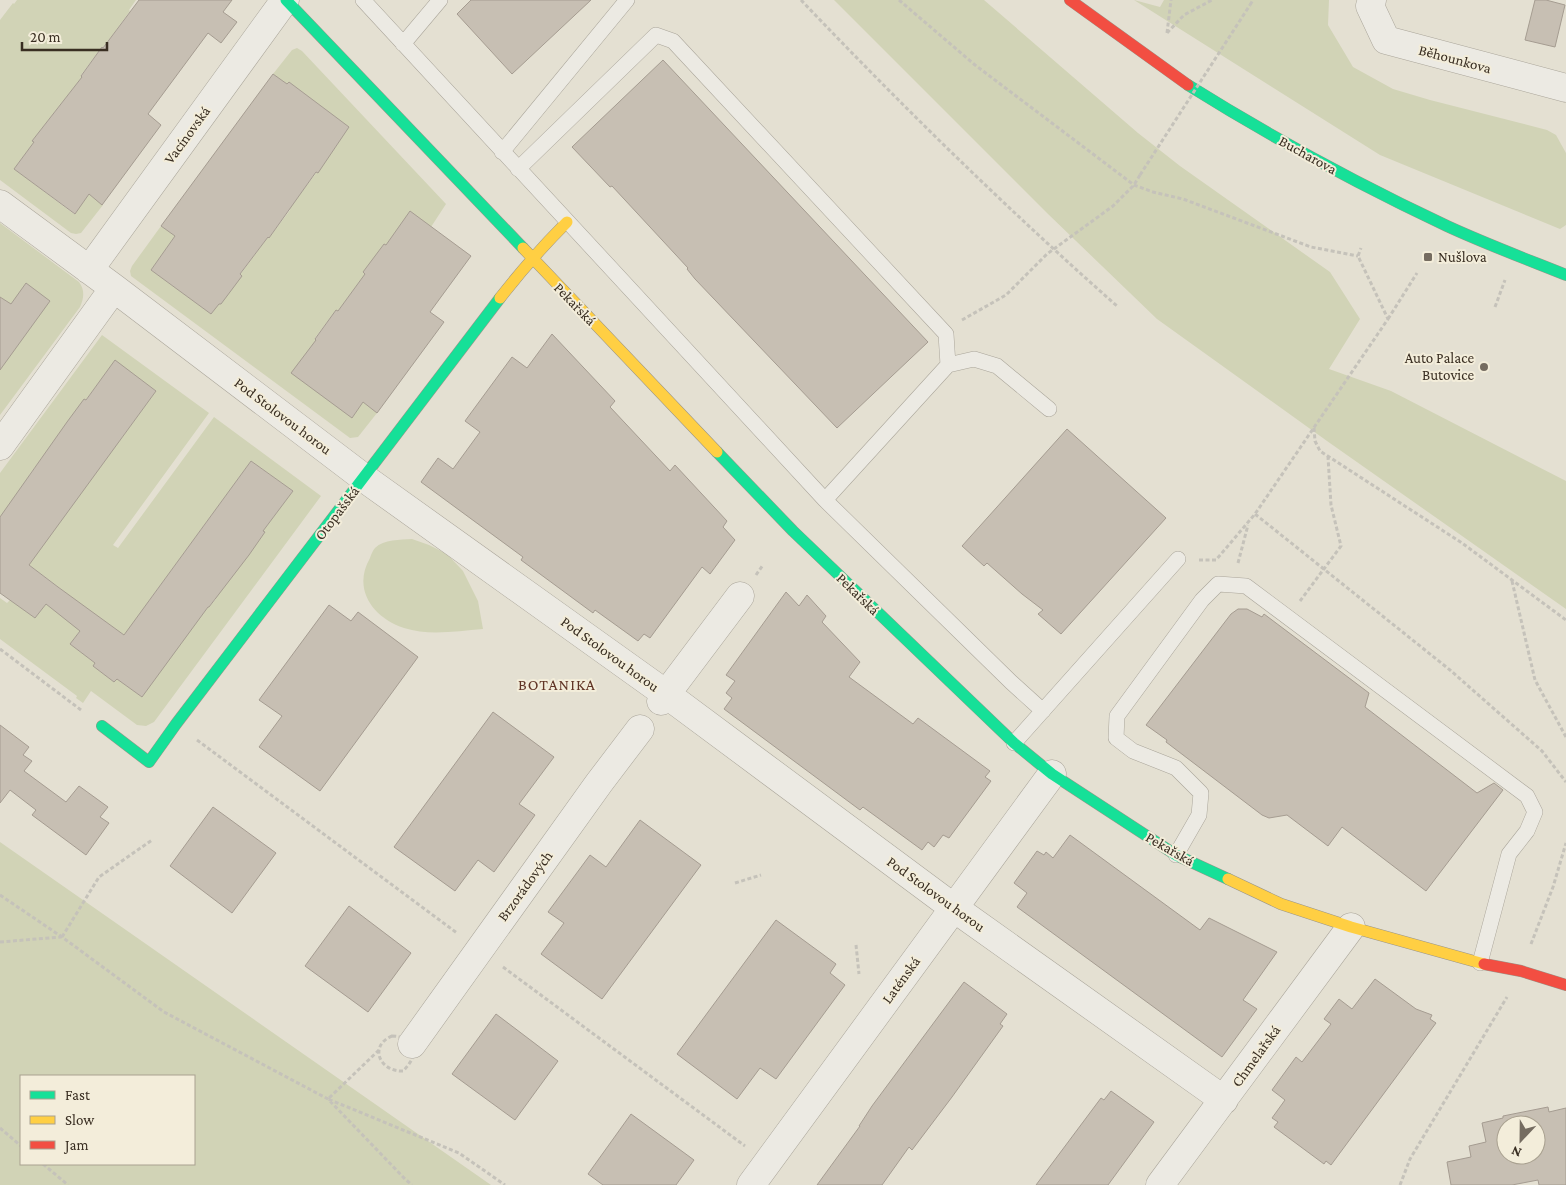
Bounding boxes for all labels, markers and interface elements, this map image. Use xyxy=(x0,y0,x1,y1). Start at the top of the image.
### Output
scale bar xyxy=(22,20,108,52)
text: 20 m xyxy=(30,29,61,45)
street label: Běhounkova xyxy=(1417,42,1493,76)
street label: Vacínovská xyxy=(161,103,213,167)
street label: Bucharova xyxy=(1276,133,1340,177)
place label: Nušlova xyxy=(1438,249,1487,265)
marker: Nušlova xyxy=(1422,251,1434,263)
street label: Pekařská xyxy=(551,279,599,329)
place label: Auto Palace Butovice xyxy=(1405,350,1474,383)
marker: Auto Palace Butovice xyxy=(1478,361,1490,373)
street label: Pod Stolovou horou xyxy=(231,374,335,458)
street label: Otopašská xyxy=(312,483,363,544)
street label: Pekařská xyxy=(833,570,883,618)
street label: Pod Stolovou horou xyxy=(558,613,662,695)
district label: BOTANIKA xyxy=(518,676,596,693)
street label: Pekařská xyxy=(1143,829,1197,869)
street label: Brzorádových xyxy=(494,848,557,925)
street label: Pod Stolovou horou xyxy=(884,853,988,935)
street label: Laténská xyxy=(879,953,923,1006)
street label: Chmelařská xyxy=(1228,1022,1284,1090)
legend xyxy=(20,1075,195,1165)
text: Fast xyxy=(65,1087,91,1103)
text: Slow xyxy=(65,1112,95,1128)
north arrow xyxy=(1496,1115,1546,1165)
text: Jam xyxy=(63,1137,88,1154)
text: N xyxy=(1508,1143,1524,1161)

